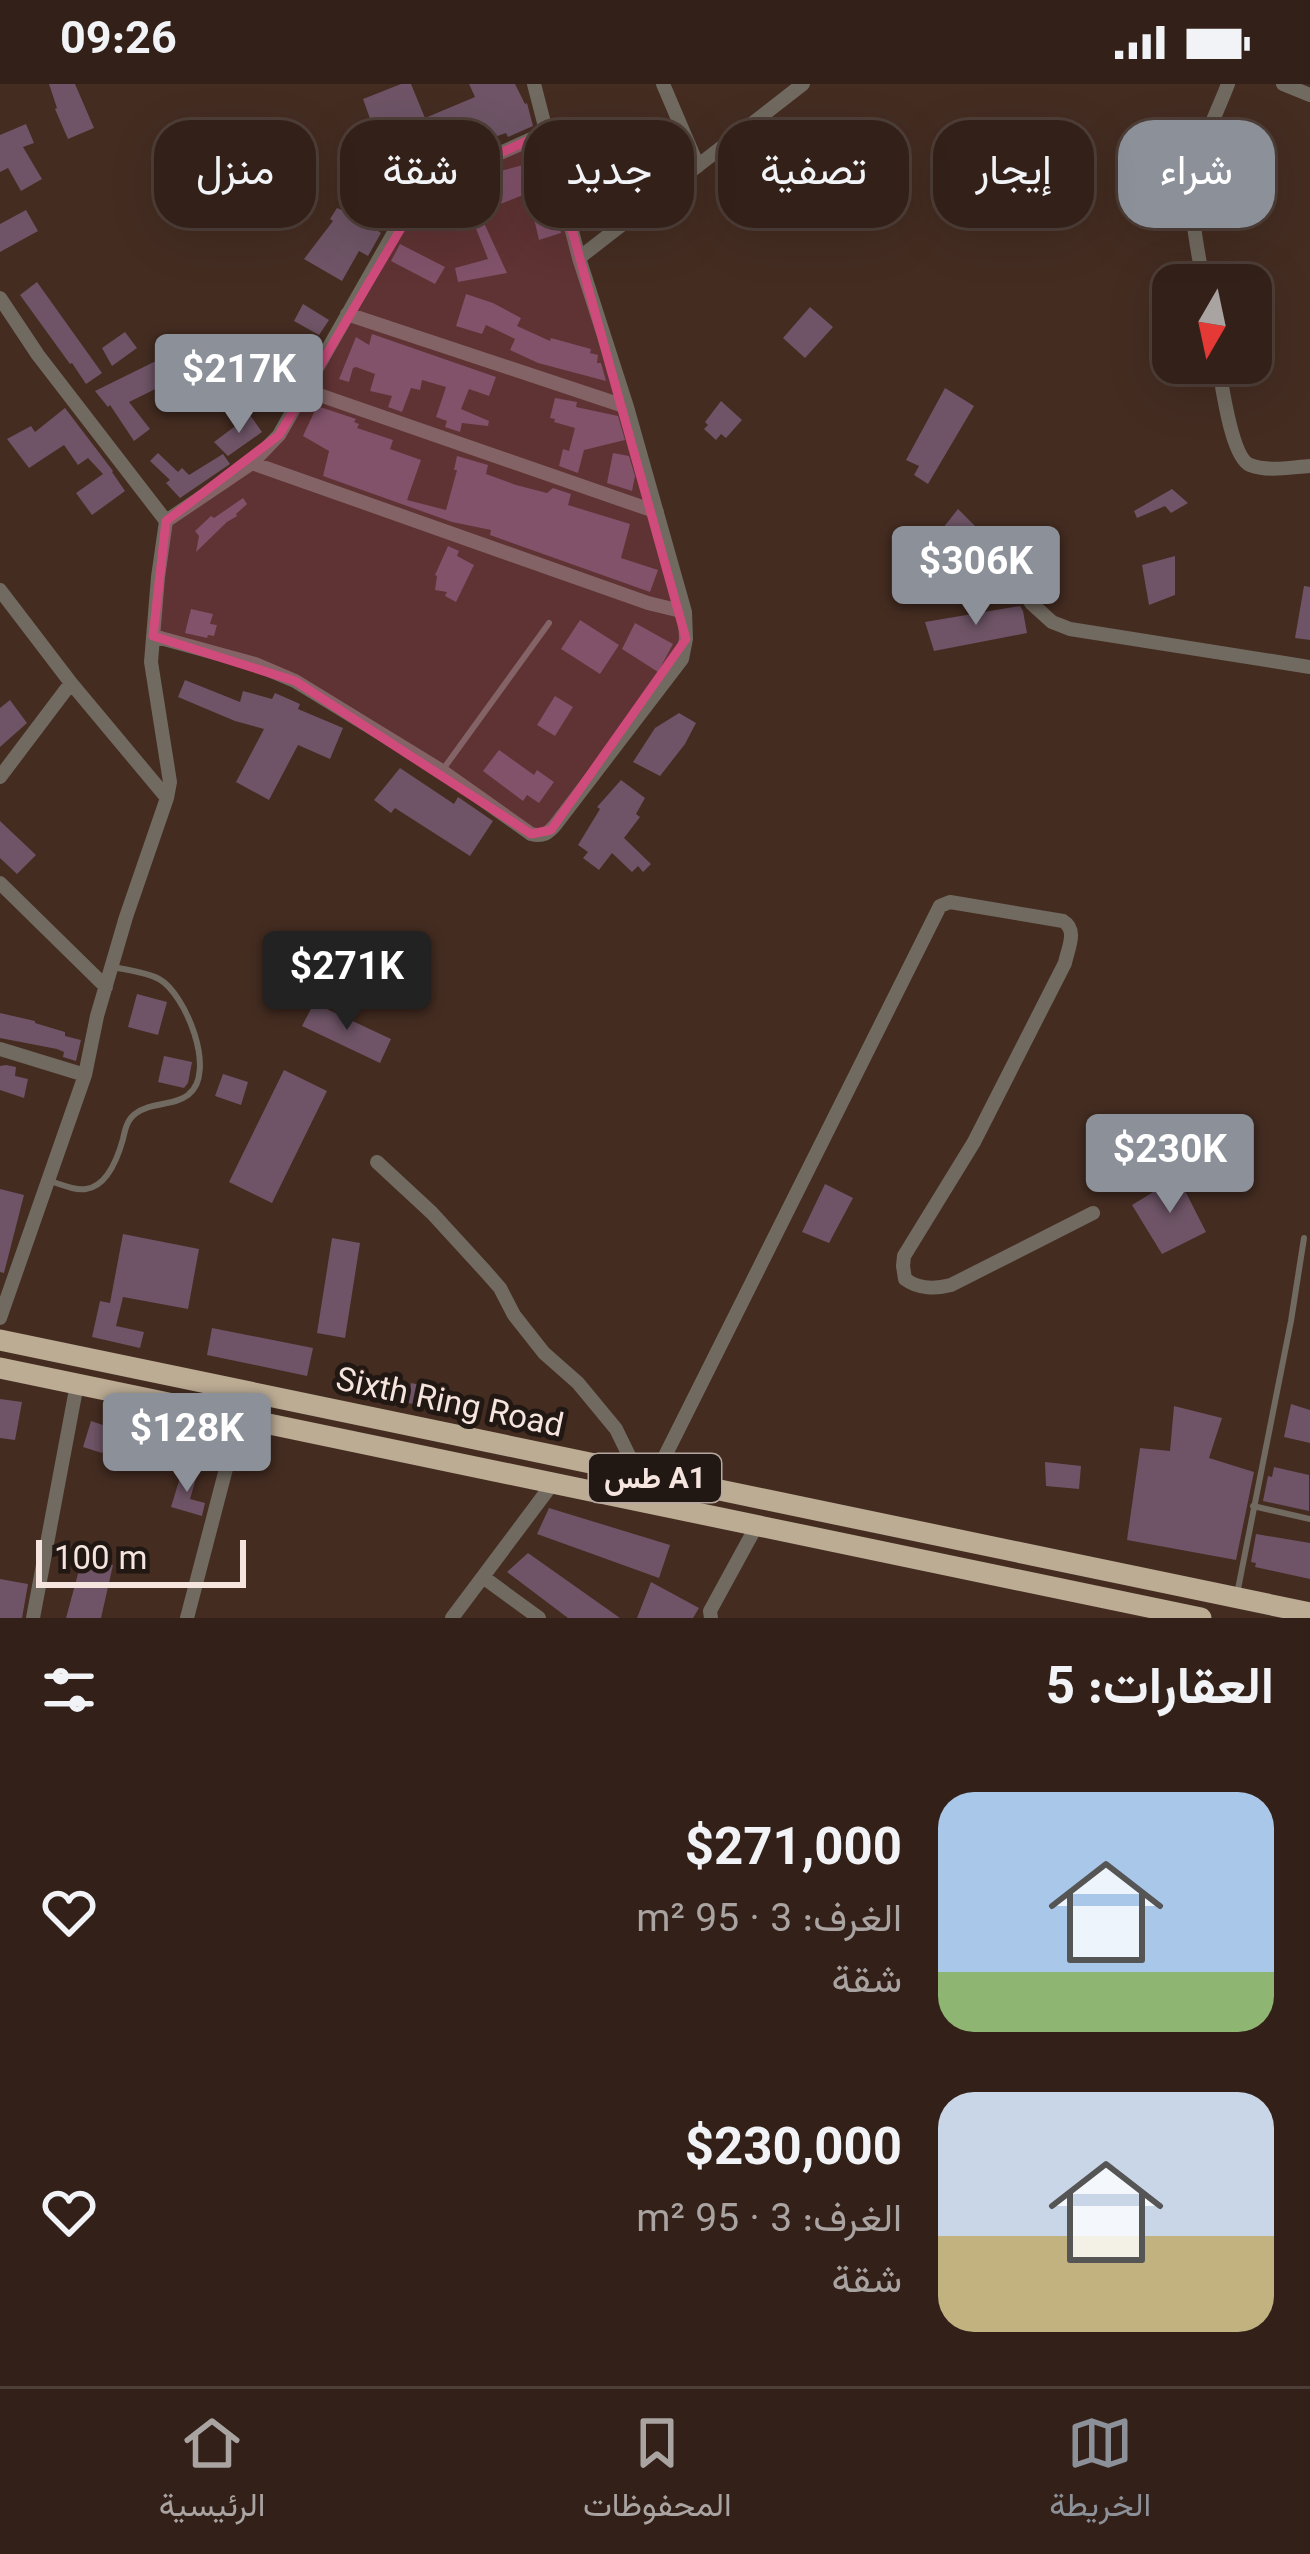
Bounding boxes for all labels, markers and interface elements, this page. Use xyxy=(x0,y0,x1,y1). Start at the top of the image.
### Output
text: 09:26 xyxy=(60,7,177,77)
chip: منزل xyxy=(154,120,316,228)
chip: شقة xyxy=(340,120,500,228)
chip: جديد xyxy=(524,120,694,228)
chip: تصفية xyxy=(718,120,909,228)
chip: إيجار xyxy=(933,120,1094,228)
chip: شراء xyxy=(1118,120,1275,228)
north arrow xyxy=(1152,264,1272,384)
map controls xyxy=(1152,264,1272,384)
pin: $217K xyxy=(155,334,323,436)
text: $217K xyxy=(182,342,296,403)
pin: $306K xyxy=(892,526,1060,628)
text: $306K xyxy=(919,534,1033,595)
pin: $271K xyxy=(263,931,431,1033)
text: $271K xyxy=(290,939,404,1000)
pin: $230K xyxy=(1086,1114,1254,1216)
text: $230K xyxy=(1113,1122,1227,1183)
street label: Sixth Ring Road xyxy=(331,1355,568,1454)
pin: $128K xyxy=(103,1393,271,1495)
text: $128K xyxy=(130,1401,244,1462)
road number: طس A1 xyxy=(589,1454,721,1502)
scale bar xyxy=(36,1534,246,1587)
text: 100 m xyxy=(54,1535,147,1587)
text: العقارات: 5 xyxy=(1046,1651,1274,1730)
icon: filters xyxy=(36,1657,102,1723)
text: $271,000 xyxy=(685,1812,902,1891)
icon: home xyxy=(1034,1840,1178,1984)
icon: heart xyxy=(36,1879,102,1945)
text: الغرف: 3 · 95 m² xyxy=(636,1891,902,1952)
text: شقة xyxy=(832,1952,902,2013)
text: $230,000 xyxy=(685,2112,902,2191)
icon: home xyxy=(1034,2140,1178,2284)
icon: heart xyxy=(36,2179,102,2245)
text: الغرف: 3 · 95 m² xyxy=(636,2191,902,2252)
text: شقة xyxy=(832,2252,902,2313)
tab: الرئيسية xyxy=(159,2410,265,2534)
tab: المحفوظات xyxy=(583,2410,732,2534)
tab: الخريطة xyxy=(1049,2410,1151,2534)

